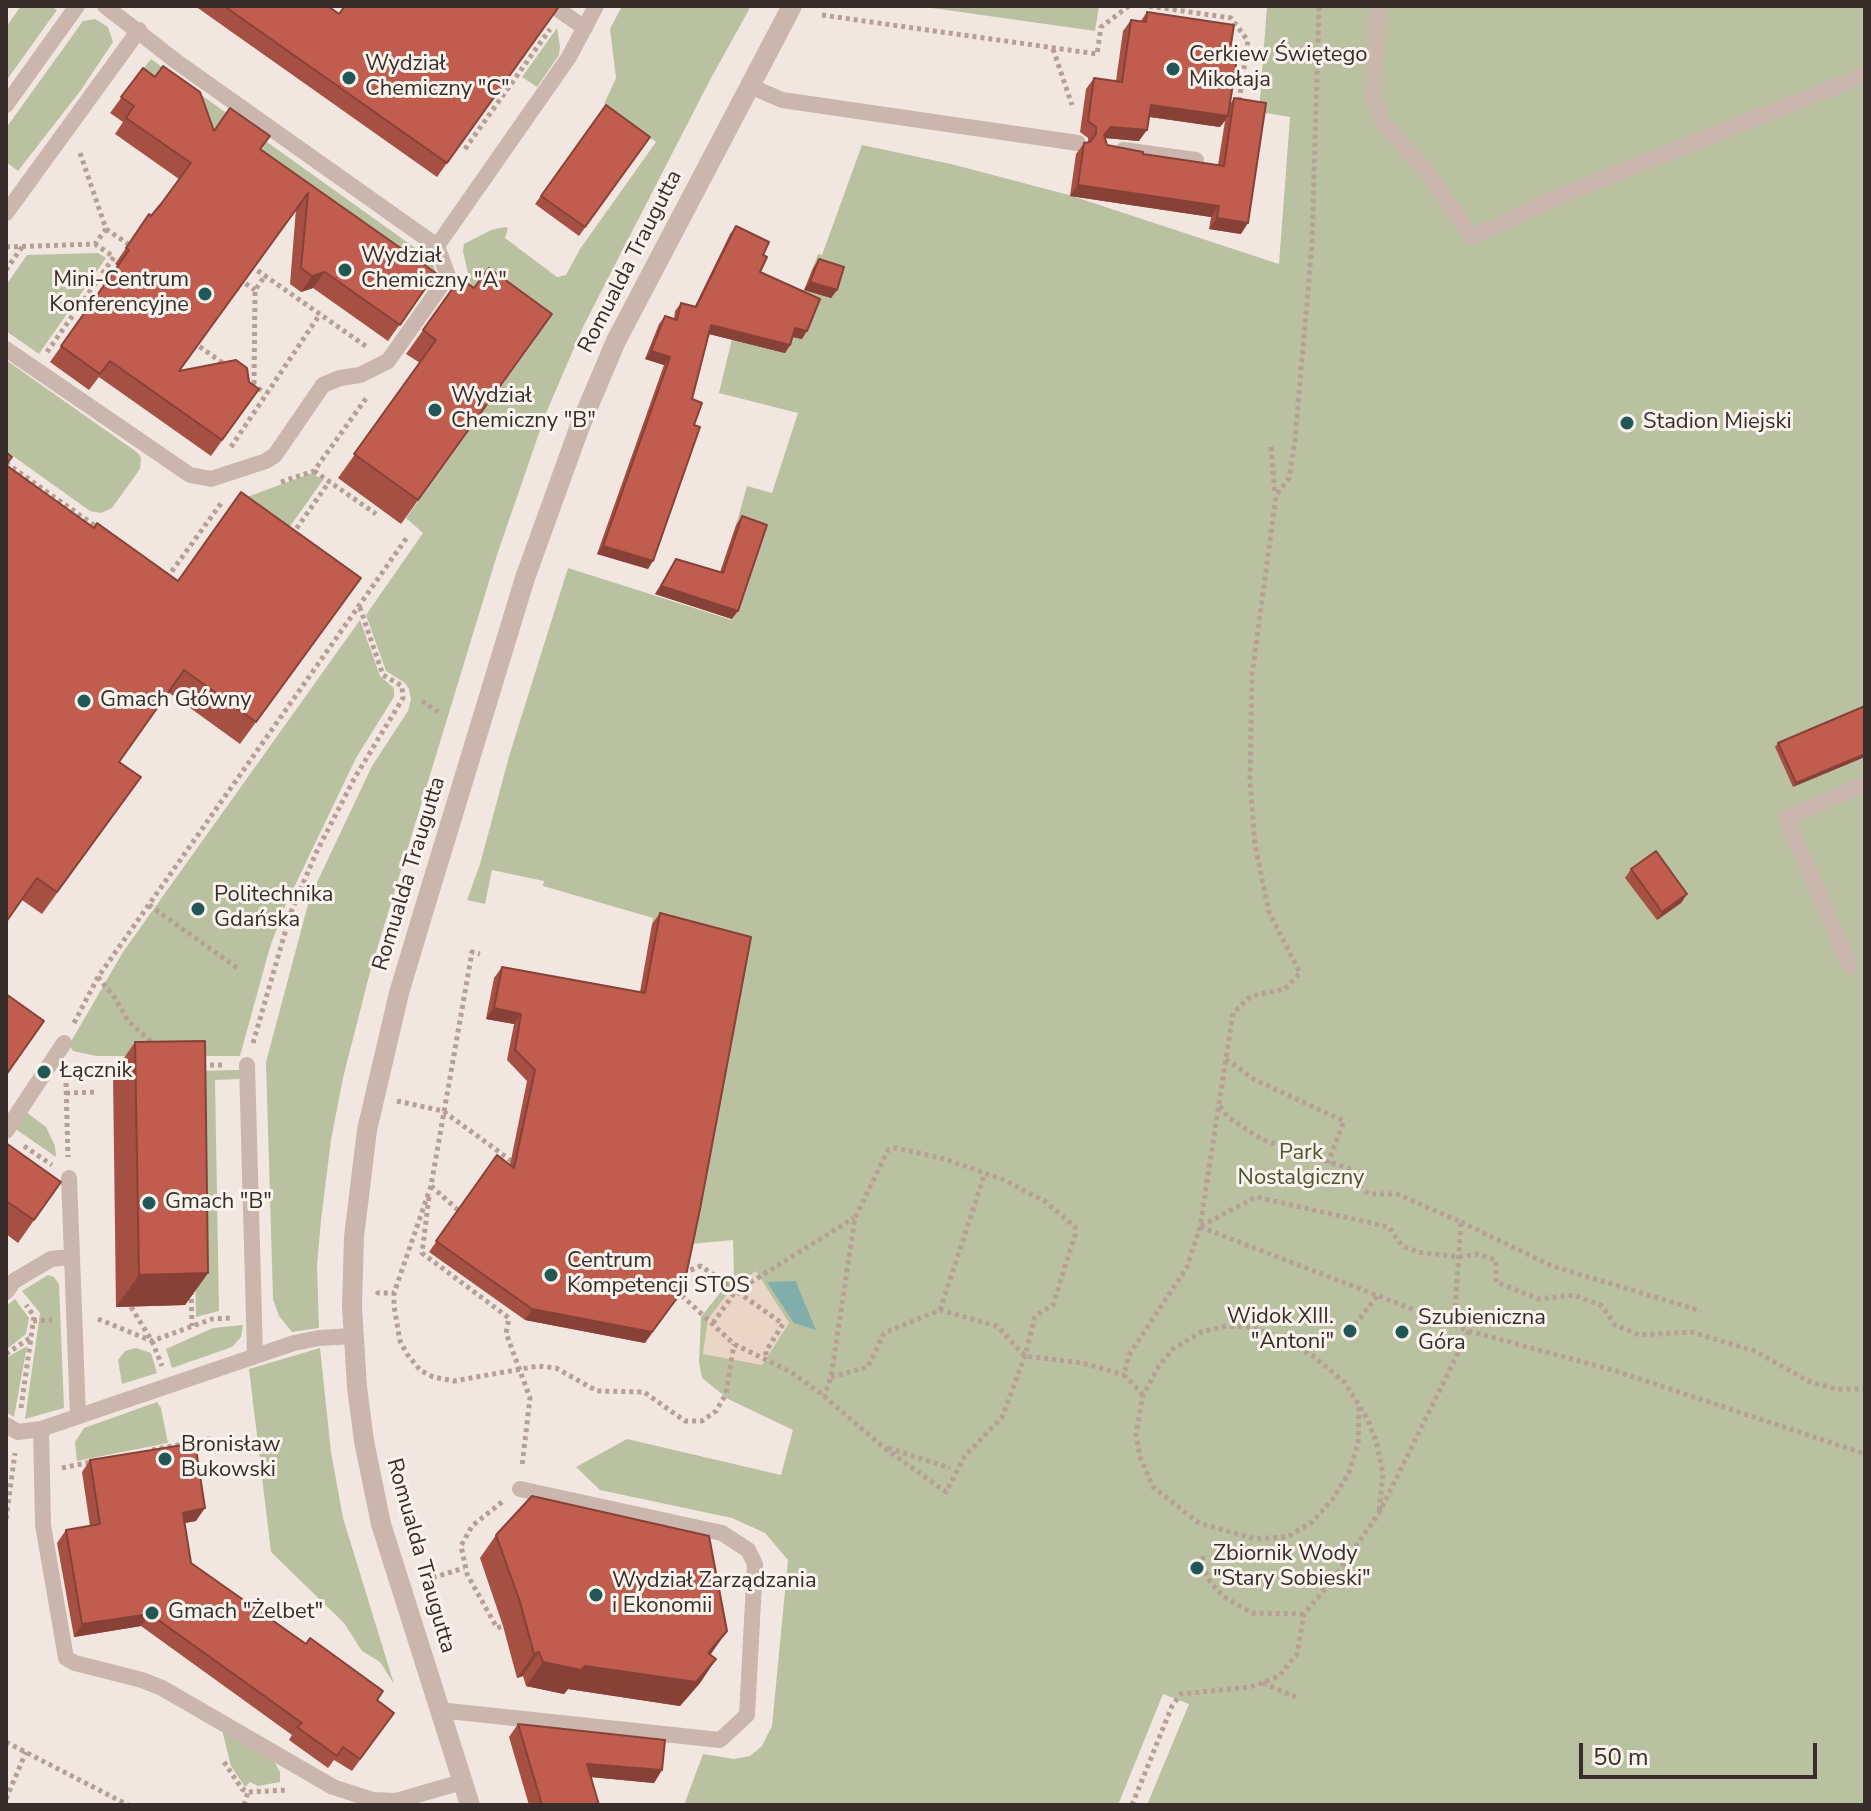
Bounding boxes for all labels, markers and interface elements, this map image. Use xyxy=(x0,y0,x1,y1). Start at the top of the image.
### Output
place label: Cerkiew Świętego Mikołaja xyxy=(1189,43,1368,94)
place label: Wydział Chemiczny "C" xyxy=(365,52,510,104)
marker: Cerkiew Świętego Mikołaja xyxy=(1164,60,1182,78)
marker: Wydział Chemiczny "C" xyxy=(340,69,358,87)
street label: Romualda Traugutta xyxy=(574,166,688,358)
place label: Wydział Chemiczny "A" xyxy=(361,244,507,296)
marker: Wydział Chemiczny "A" xyxy=(336,261,354,279)
place label: Mini-Centrum Konferencyjne xyxy=(49,268,189,320)
marker: Mini-Centrum Konferencyjne xyxy=(196,285,214,303)
place label: Wydział Chemiczny "B" xyxy=(451,384,596,436)
marker: Wydział Chemiczny "B" xyxy=(426,401,444,419)
place label: Stadion Miejski xyxy=(1643,410,1792,436)
marker: Stadion Miejski xyxy=(1618,414,1636,432)
place label: Gmach Główny xyxy=(100,688,251,714)
marker: Gmach Główny xyxy=(75,692,93,710)
street label: Romualda Traugutta xyxy=(368,774,452,974)
place label: Politechnika Gdańska xyxy=(214,883,333,934)
marker: Politechnika Gdańska xyxy=(189,900,207,918)
place label: Łącznik xyxy=(60,1059,133,1085)
marker: Łącznik xyxy=(35,1063,53,1081)
park label: Park Nostalgiczny xyxy=(1238,1141,1364,1192)
place label: Gmach "B" xyxy=(165,1190,272,1216)
marker: Gmach "B" xyxy=(140,1194,158,1212)
place label: Centrum Kompetencji STOS xyxy=(567,1249,750,1300)
marker: Centrum Kompetencji STOS xyxy=(542,1266,560,1284)
place label: Widok XIII. "Antoni" xyxy=(1227,1305,1334,1356)
place label: Szubieniczna Góra xyxy=(1418,1306,1546,1358)
marker: Widok XIII. "Antoni" xyxy=(1341,1322,1359,1340)
marker: Szubieniczna Góra xyxy=(1393,1323,1411,1341)
place label: Bronisław Bukowski xyxy=(181,1433,281,1484)
marker: Bronisław Bukowski xyxy=(156,1450,174,1468)
street label: Romualda Traugutta xyxy=(380,1456,460,1656)
place label: Zbiornik Wody "Stary Sobieski" xyxy=(1213,1542,1371,1594)
marker: Zbiornik Wody "Stary Sobieski" xyxy=(1188,1559,1206,1577)
place label: Wydział Zarządzania i Ekonomii xyxy=(612,1569,817,1620)
marker: Wydział Zarządzania i Ekonomii xyxy=(587,1586,605,1604)
place label: Gmach "Żelbet" xyxy=(168,1600,323,1626)
marker: Gmach "Żelbet" xyxy=(143,1604,161,1622)
scale bar xyxy=(1583,1727,1821,1777)
text: 50 m xyxy=(1593,1741,1649,1773)

